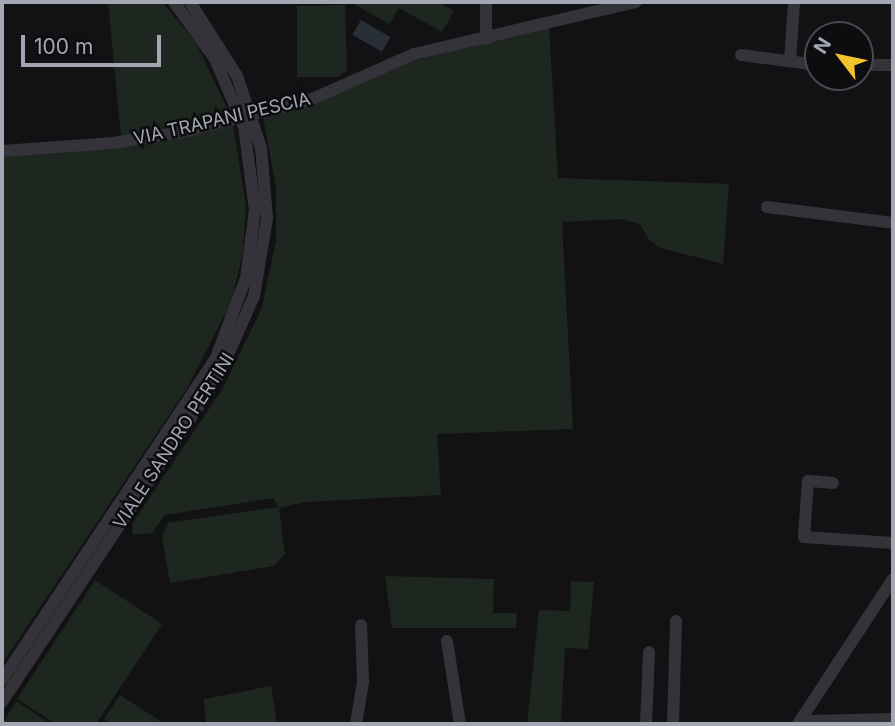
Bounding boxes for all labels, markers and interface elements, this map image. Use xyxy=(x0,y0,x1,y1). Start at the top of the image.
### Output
scale bar xyxy=(24,21,164,65)
north arrow xyxy=(804,21,874,91)
text: N xyxy=(809,33,836,58)
text: 100 m xyxy=(34,34,93,59)
street label: VIA TRAPANI PESCIA xyxy=(132,88,312,150)
street label: VIALE SANDRO PERTINI xyxy=(109,349,239,533)

